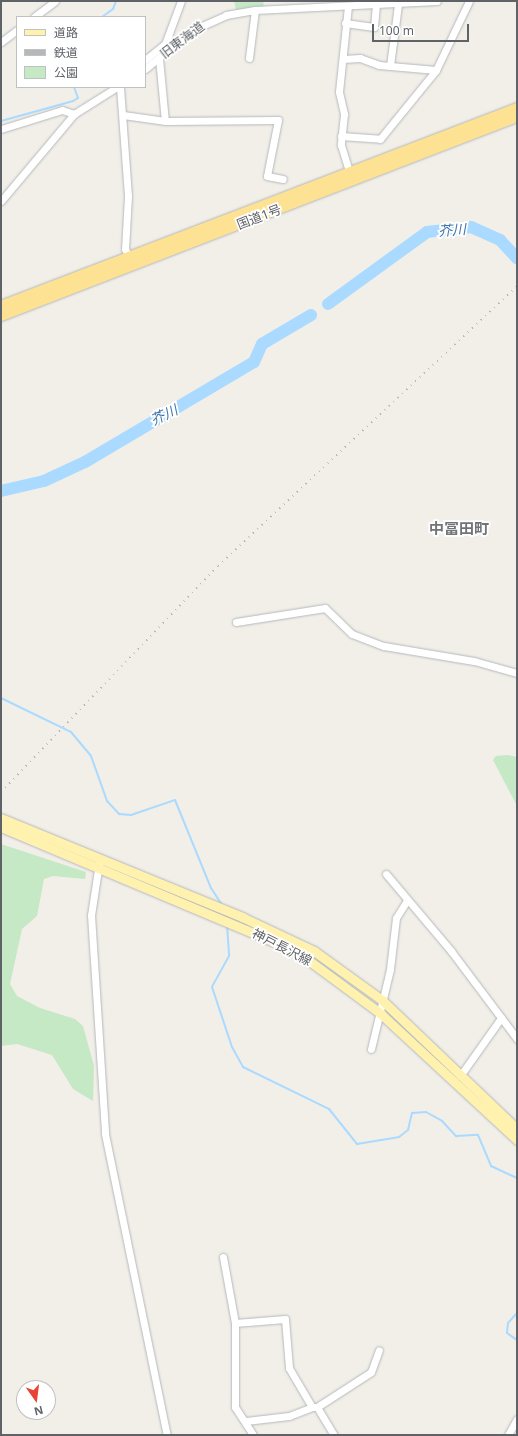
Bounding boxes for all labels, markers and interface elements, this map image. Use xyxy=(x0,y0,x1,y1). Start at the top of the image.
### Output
legend xyxy=(16,16,146,88)
scale bar xyxy=(374,16,471,42)
street label: 旧東海道 xyxy=(157,18,207,62)
text: 100 m xyxy=(379,22,414,39)
text: 道路 xyxy=(54,24,78,41)
text: 鉄道 xyxy=(54,44,78,61)
text: 公園 xyxy=(54,64,78,81)
street label: 国道1号 xyxy=(235,201,283,233)
water label: 芥川 xyxy=(437,221,467,239)
water label: 芥川 xyxy=(148,401,180,429)
district label: 中冨田町 xyxy=(429,520,489,538)
street label: 神戸長沢線 xyxy=(250,925,314,969)
north arrow xyxy=(16,1380,56,1420)
text: N xyxy=(33,1403,45,1420)

